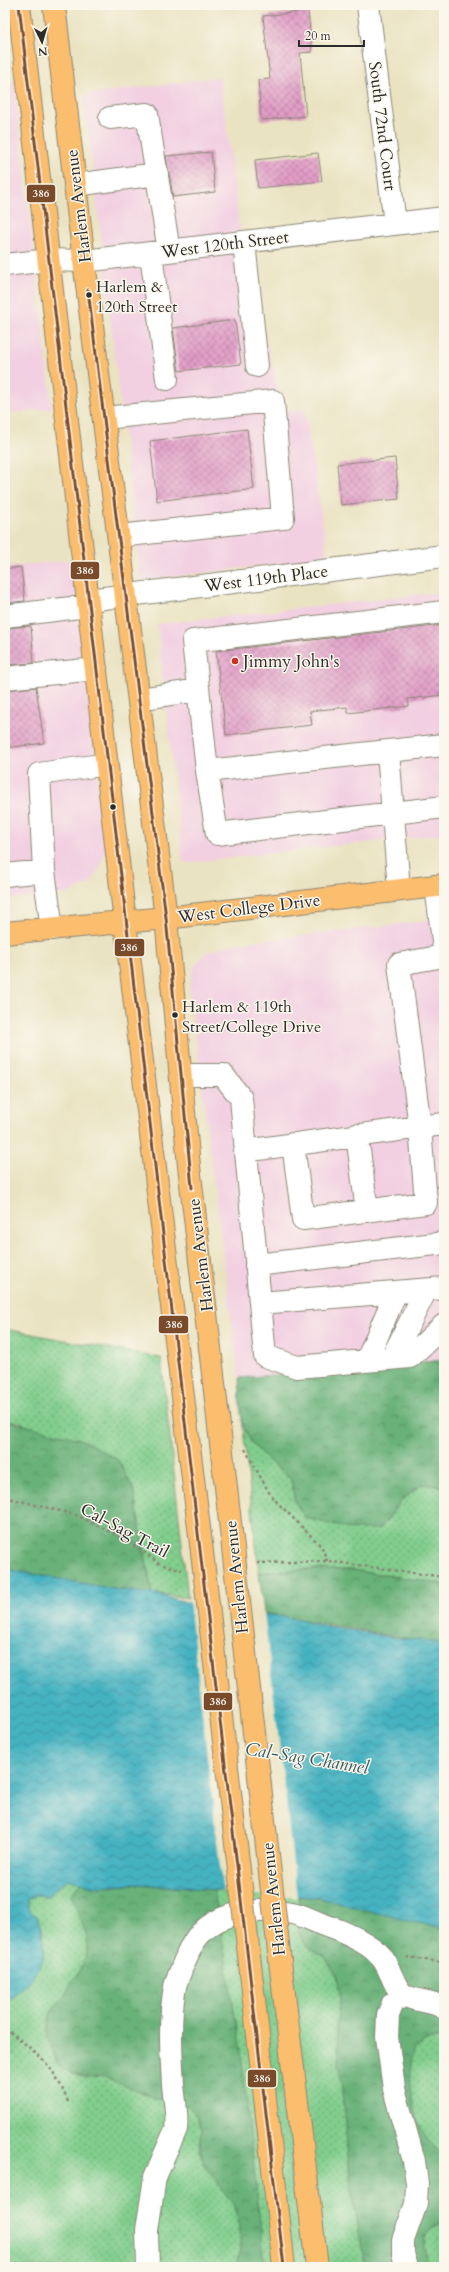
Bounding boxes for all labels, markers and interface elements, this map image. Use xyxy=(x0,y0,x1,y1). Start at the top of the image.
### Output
north arrow xyxy=(22,22,62,62)
scale bar xyxy=(299,22,364,48)
text: 20 m xyxy=(305,28,332,44)
text: N xyxy=(37,44,48,59)
street label: South 72nd Court xyxy=(363,60,402,193)
street label: Harlem Avenue xyxy=(60,148,97,264)
line badge: 386 xyxy=(26,184,56,203)
text: 386 xyxy=(33,186,50,201)
street label: West 120th Street xyxy=(159,225,291,264)
place label: Harlem & 120th Street xyxy=(96,276,177,318)
marker: Harlem & 120th Street xyxy=(84,290,94,300)
street label: West 119th Place xyxy=(202,559,329,598)
line badge: 386 xyxy=(70,561,100,580)
text: 386 xyxy=(77,563,94,578)
place label: Jimmy John's xyxy=(240,650,340,673)
marker: Jimmy John's xyxy=(230,656,240,666)
unlabelled marker xyxy=(108,802,118,812)
street label: West College Drive xyxy=(175,888,322,929)
line badge: 386 xyxy=(114,938,145,957)
text: 386 xyxy=(121,940,138,955)
place label: Harlem & 119th Street/College Drive xyxy=(182,996,321,1038)
marker: Harlem & 119th Street/College Drive xyxy=(170,1010,180,1020)
street label: Harlem Avenue xyxy=(182,1197,219,1313)
line badge: 386 xyxy=(158,1315,189,1334)
text: 386 xyxy=(166,1317,183,1332)
street label: Cal-Sag Trail xyxy=(76,1497,174,1564)
street label: Harlem Avenue xyxy=(219,1519,254,1635)
line badge: 386 xyxy=(203,1692,233,1711)
text: 386 xyxy=(210,1694,227,1709)
water label: Cal-Sag Channel xyxy=(243,1736,372,1781)
street label: Harlem Avenue xyxy=(256,1841,291,1957)
line badge: 386 xyxy=(247,2069,277,2088)
text: 386 xyxy=(254,2071,271,2086)

